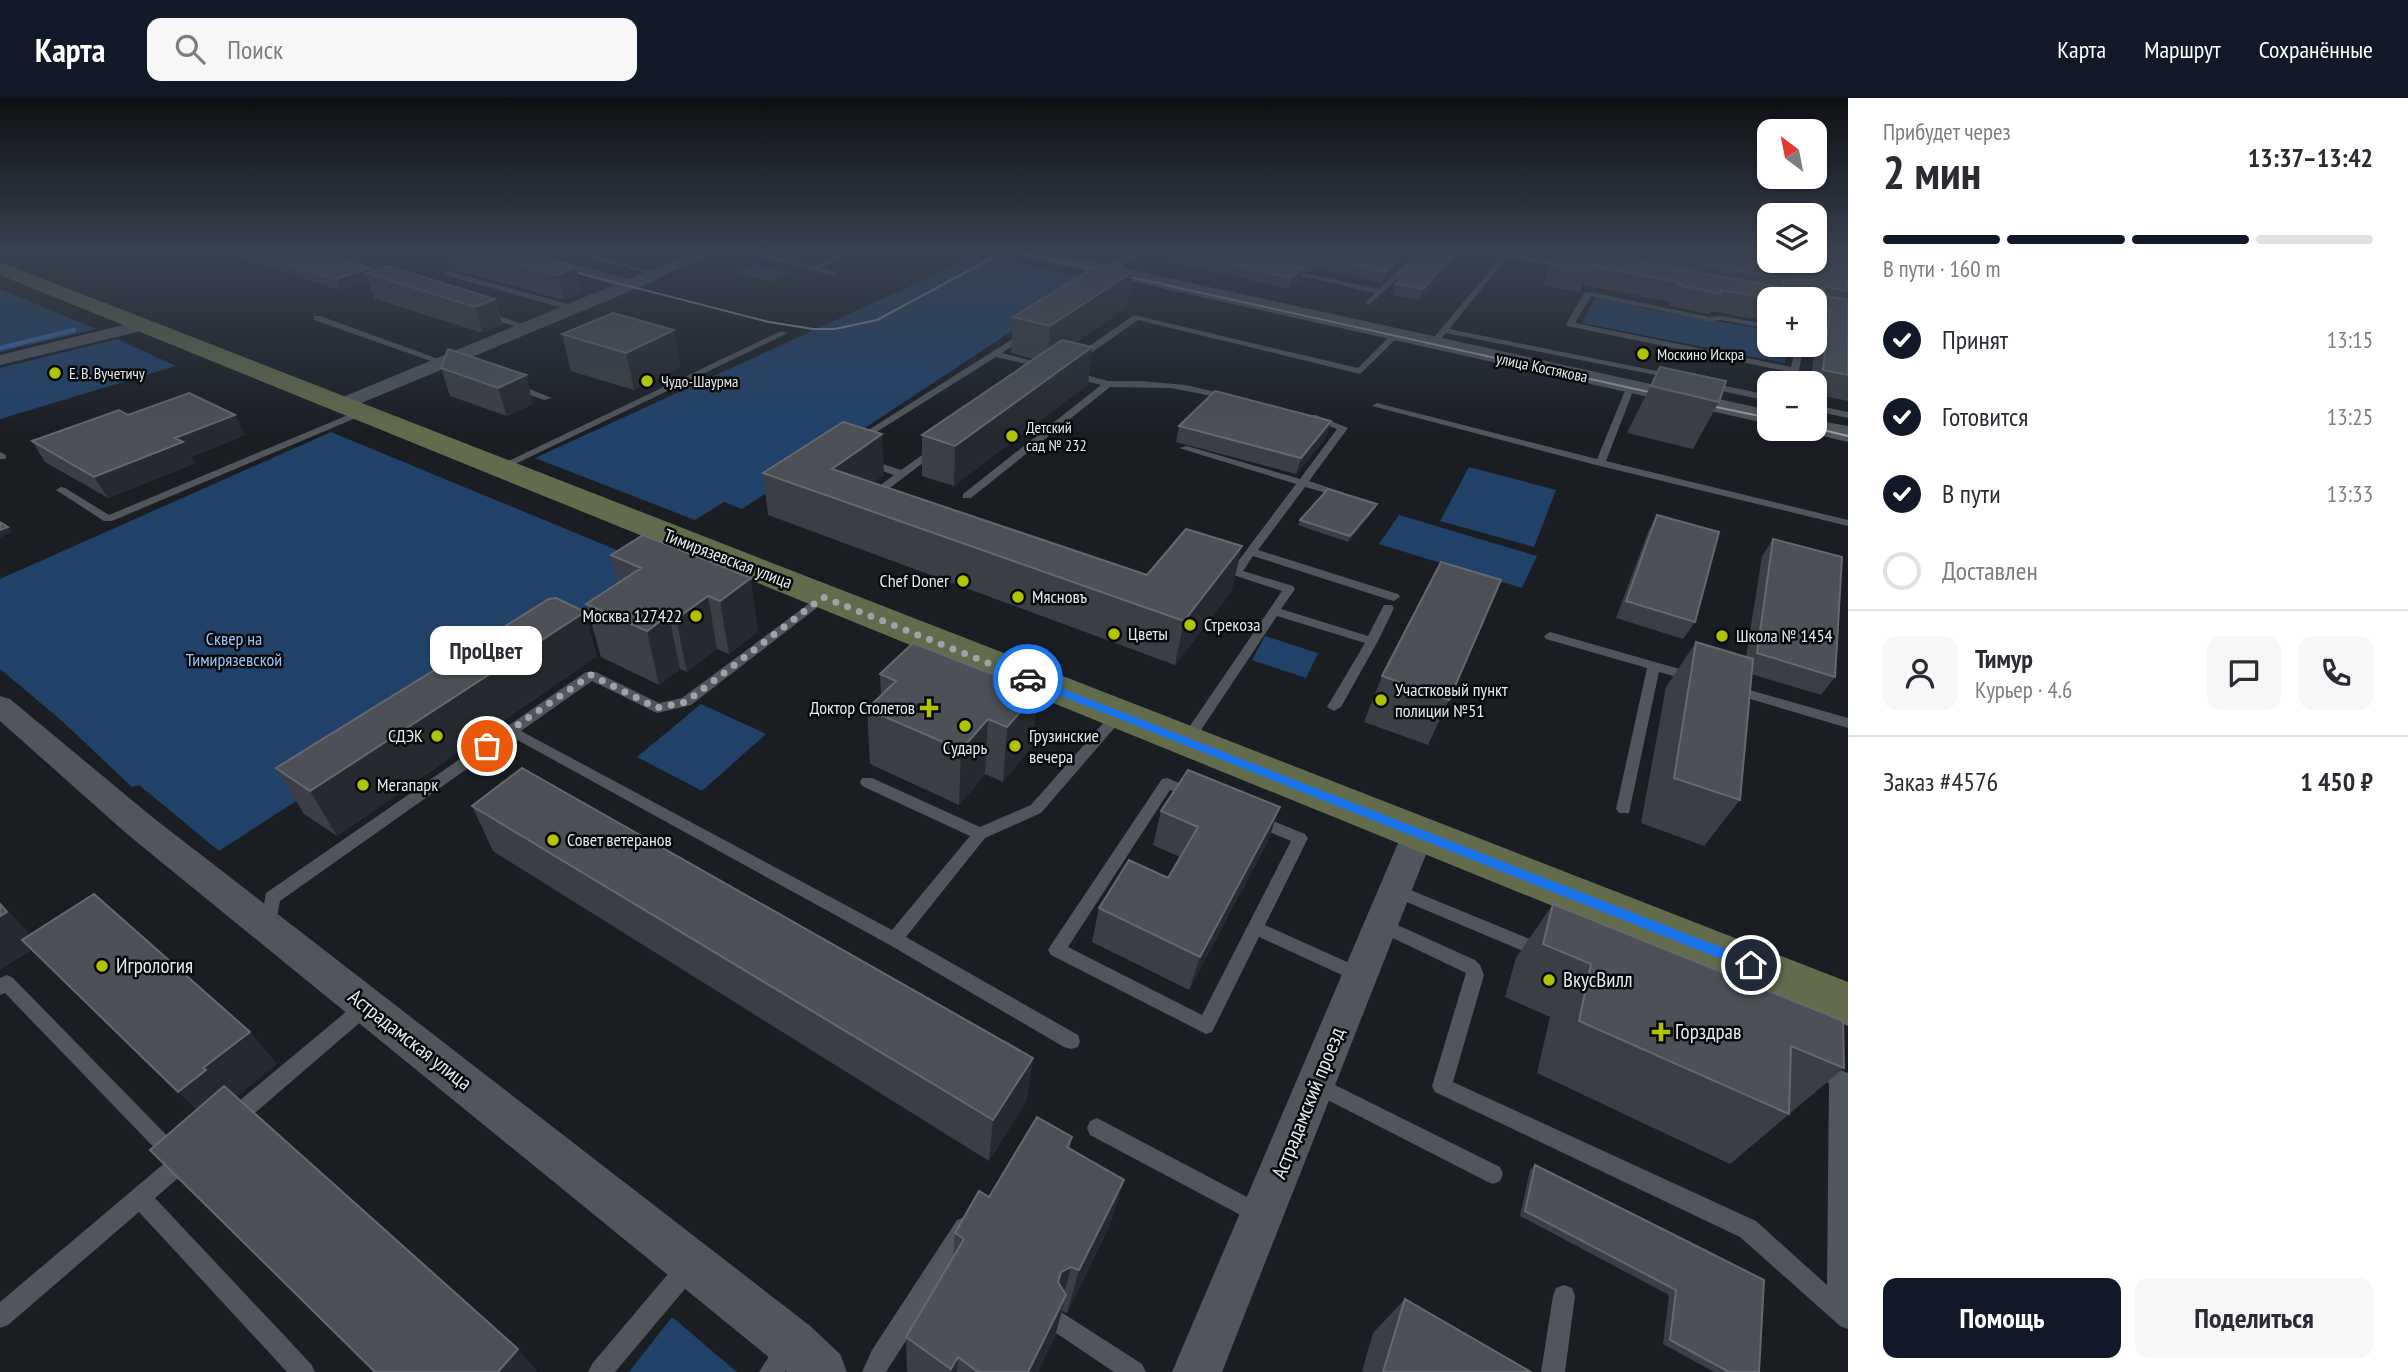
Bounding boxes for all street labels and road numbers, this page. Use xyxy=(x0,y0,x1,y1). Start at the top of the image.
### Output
street label: улица Костякова xyxy=(1494,348,1590,386)
street label: Тимирязевская улица xyxy=(661,523,796,594)
street label: Астрадамская улица xyxy=(343,983,477,1096)
street label: Астрадамский проезд xyxy=(1265,1023,1350,1182)

